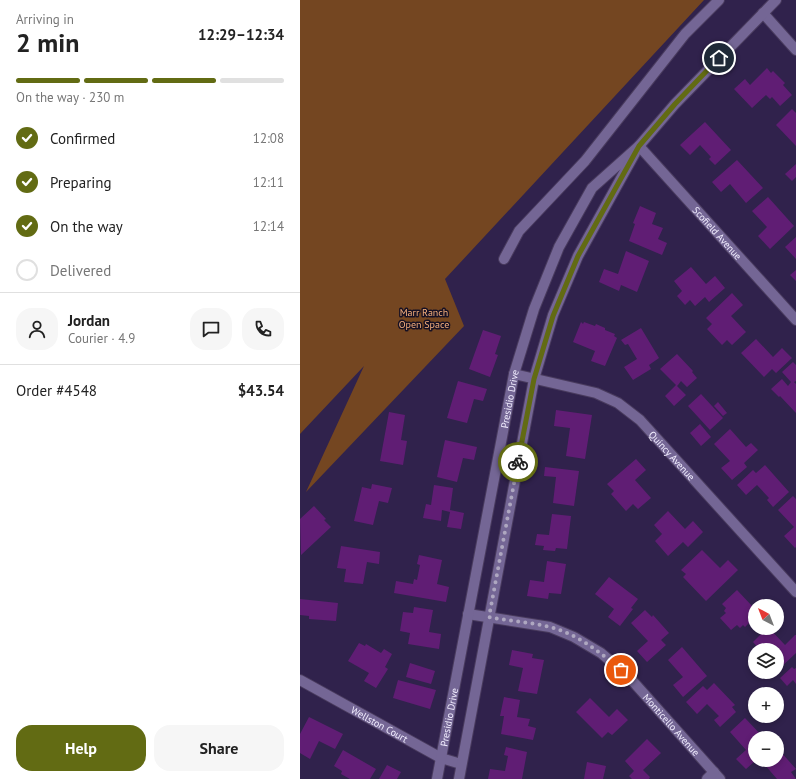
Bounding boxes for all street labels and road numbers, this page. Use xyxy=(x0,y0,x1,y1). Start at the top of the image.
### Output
street label: Scofield Avenue xyxy=(690,203,745,262)
street label: Presidio Drive xyxy=(497,368,521,429)
street label: Quincy Avenue xyxy=(646,428,698,483)
street label: Presidio Drive xyxy=(437,687,461,747)
street label: Monticello Avenue xyxy=(640,691,703,758)
street label: Wellston Court xyxy=(349,703,411,745)

